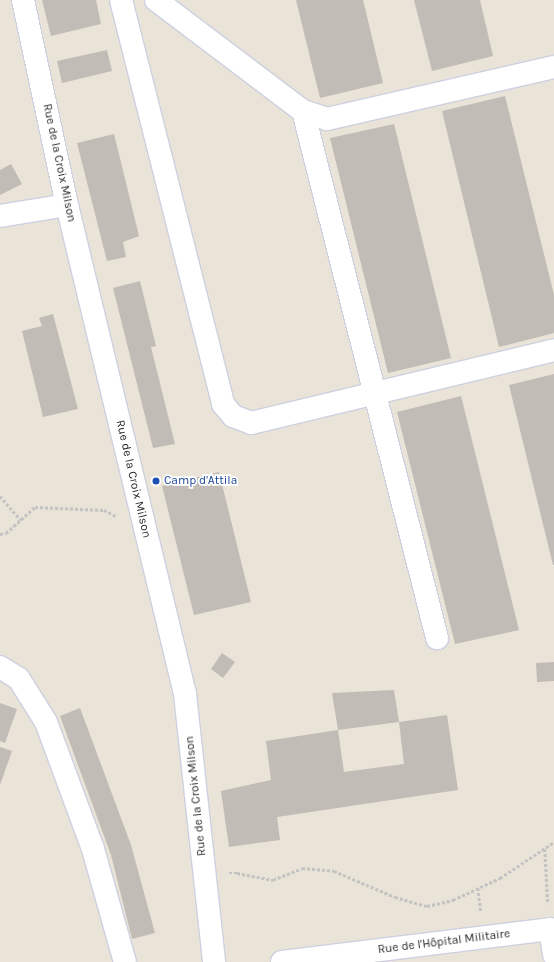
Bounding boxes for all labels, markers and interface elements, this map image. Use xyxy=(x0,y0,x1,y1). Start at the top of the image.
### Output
street label: Rue de la Croix Milson xyxy=(39,103,79,223)
street label: Rue de la Croix Milson xyxy=(112,419,154,539)
place label: Camp d'Attila xyxy=(164,474,237,488)
marker: Camp d'Attila xyxy=(151,476,161,486)
street label: Rue de la Croix Milson xyxy=(183,735,209,857)
street label: Rue de l'Hôpital Militaire xyxy=(377,927,511,957)

